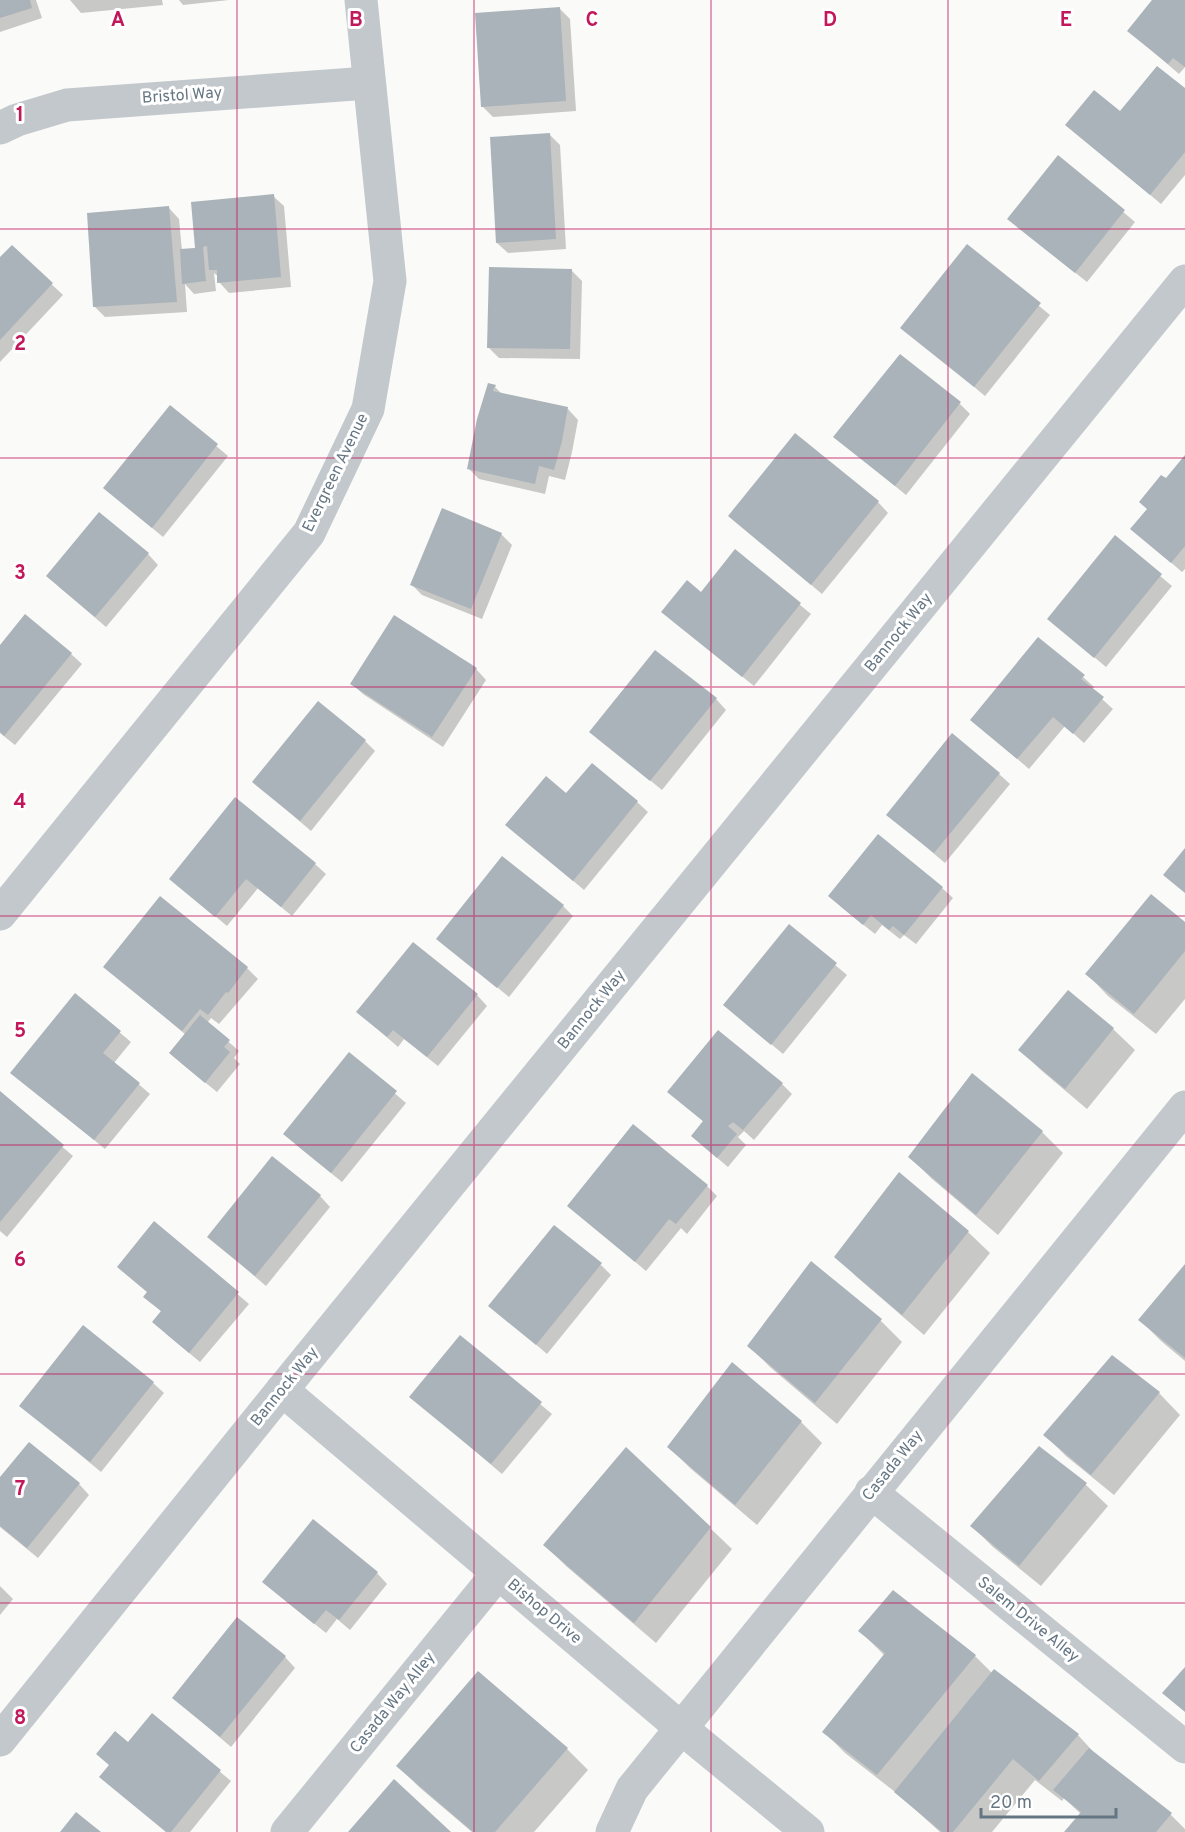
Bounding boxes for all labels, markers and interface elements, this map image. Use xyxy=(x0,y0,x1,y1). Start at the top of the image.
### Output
text: A xyxy=(111,8,125,34)
text: B xyxy=(349,8,363,34)
text: C xyxy=(586,8,598,34)
text: D xyxy=(823,8,837,34)
text: E xyxy=(1060,8,1072,34)
street label: Bristol Way xyxy=(141,83,223,109)
text: 1 xyxy=(16,103,24,129)
text: 2 xyxy=(14,332,26,358)
street label: Evergreen Avenue xyxy=(299,410,373,536)
text: 3 xyxy=(14,561,26,587)
street label: Bannock Way xyxy=(861,589,937,677)
text: 4 xyxy=(14,790,26,816)
street label: Bannock Way xyxy=(554,966,630,1054)
text: 5 xyxy=(14,1019,26,1045)
text: 6 xyxy=(14,1248,26,1274)
street label: Bannock Way xyxy=(247,1343,323,1431)
street label: Casada Way xyxy=(858,1426,928,1506)
text: 7 xyxy=(15,1477,25,1503)
street label: Salem Drive Alley xyxy=(973,1573,1083,1667)
street label: Bishop Drive xyxy=(503,1575,585,1649)
street label: Casada Way Alley xyxy=(346,1648,440,1758)
text: 8 xyxy=(14,1706,26,1732)
scale bar xyxy=(981,1781,1116,1819)
text: 20 m xyxy=(990,1792,1032,1815)

